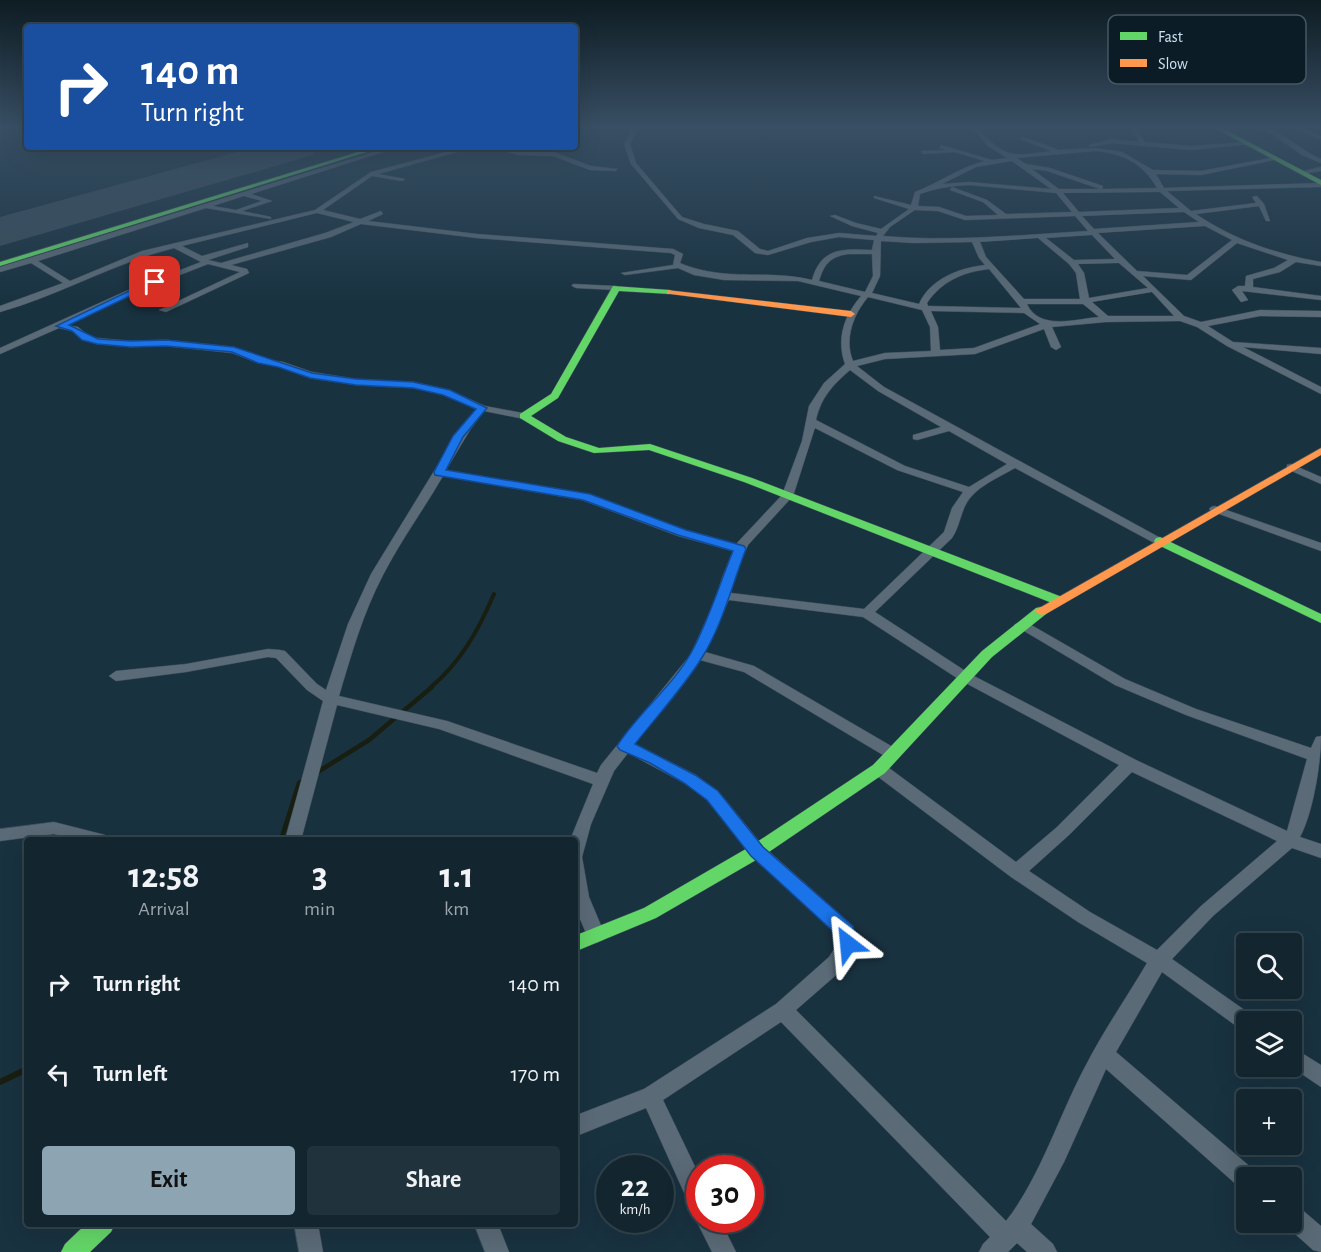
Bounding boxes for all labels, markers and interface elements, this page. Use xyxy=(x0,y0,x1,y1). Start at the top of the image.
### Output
legend xyxy=(1108,15,1306,84)
text: Fast xyxy=(1158,29,1183,45)
icon: right xyxy=(42,48,120,126)
text: 140 m xyxy=(141,50,239,92)
text: Slow xyxy=(1158,56,1188,72)
text: Turn right xyxy=(141,99,244,126)
pin xyxy=(129,256,180,307)
icon: arrive xyxy=(138,265,171,298)
text: 12:58 xyxy=(128,858,200,894)
text: 3 xyxy=(312,858,327,894)
text: 1.1 xyxy=(440,858,474,894)
text: Arrival xyxy=(138,899,190,919)
text: min xyxy=(304,899,335,919)
text: km xyxy=(444,899,469,919)
position arrow xyxy=(816,912,880,976)
map controls xyxy=(1236,933,1302,1233)
button: search xyxy=(1236,933,1302,999)
icon: right xyxy=(42,968,75,1001)
text: Turn right xyxy=(93,973,180,995)
text: 140 m xyxy=(509,973,560,995)
button: layers xyxy=(1236,1011,1302,1077)
icon: left xyxy=(42,1058,75,1091)
text: Turn left xyxy=(93,1063,167,1085)
text: 170 m xyxy=(510,1063,560,1085)
button: + xyxy=(1236,1089,1302,1155)
button: Exit xyxy=(42,1146,295,1215)
button: Share xyxy=(307,1146,560,1215)
speed limit sign: 30 xyxy=(686,1155,764,1233)
button: − xyxy=(1236,1167,1302,1233)
text: 22 xyxy=(621,1172,649,1202)
text: km/h xyxy=(620,1202,650,1217)

